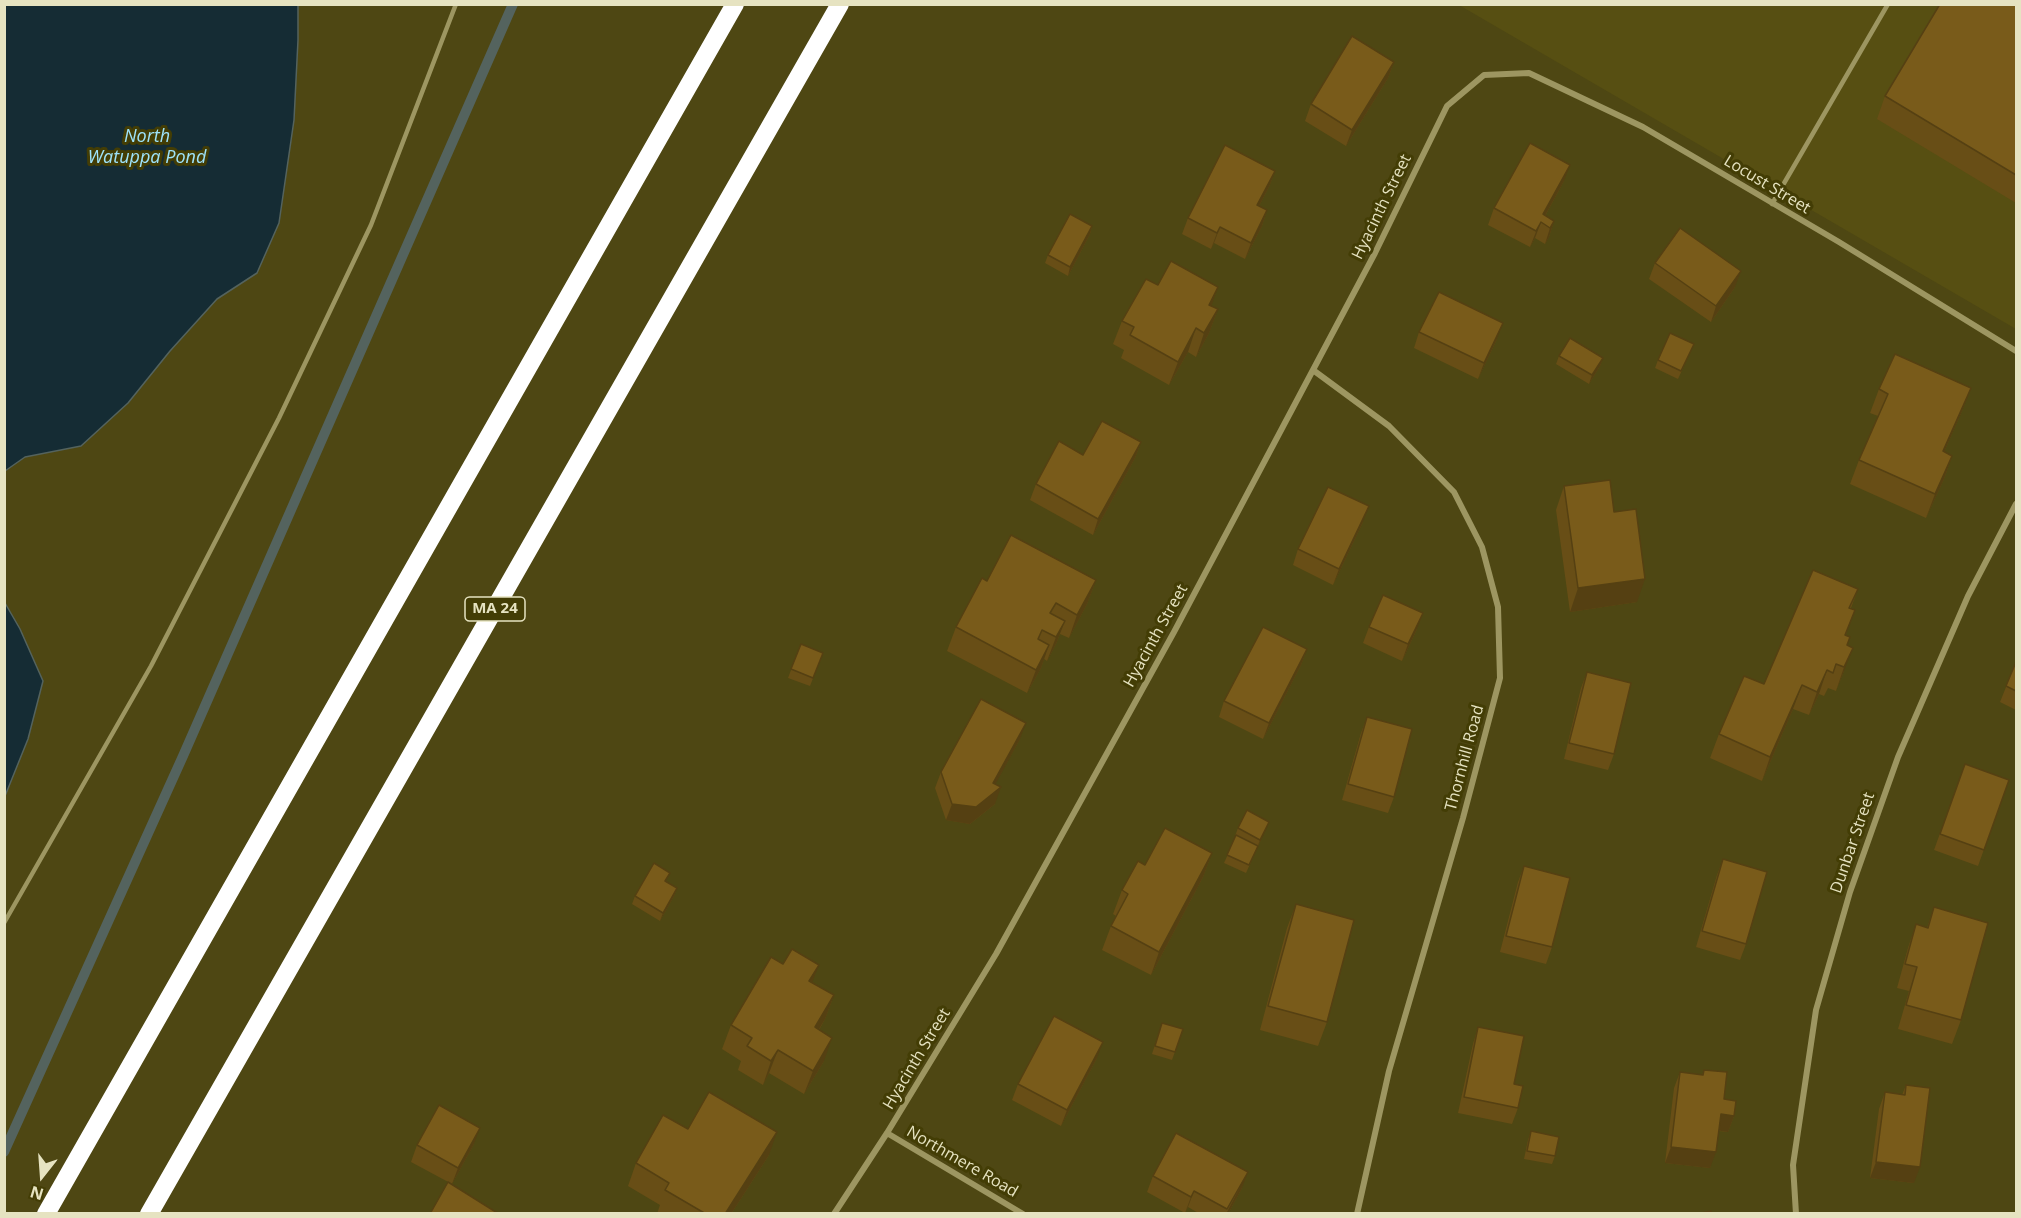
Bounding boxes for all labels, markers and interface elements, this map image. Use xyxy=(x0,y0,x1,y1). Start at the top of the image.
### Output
water label: North Watuppa Pond xyxy=(88,126,206,168)
street label: Hyacinth Street xyxy=(1348,151,1416,263)
street label: Locust Street xyxy=(1720,152,1814,218)
street label: Hyacinth Street xyxy=(1120,581,1192,691)
road number: MA 24 xyxy=(465,597,525,621)
street label: Thornhill Road xyxy=(1442,703,1488,813)
street label: Dunbar Street xyxy=(1827,790,1879,896)
street label: Hyacinth Street xyxy=(879,1005,955,1113)
street label: Northmere Road xyxy=(903,1122,1021,1202)
north arrow xyxy=(12,1146,72,1206)
text: N xyxy=(27,1181,46,1206)

